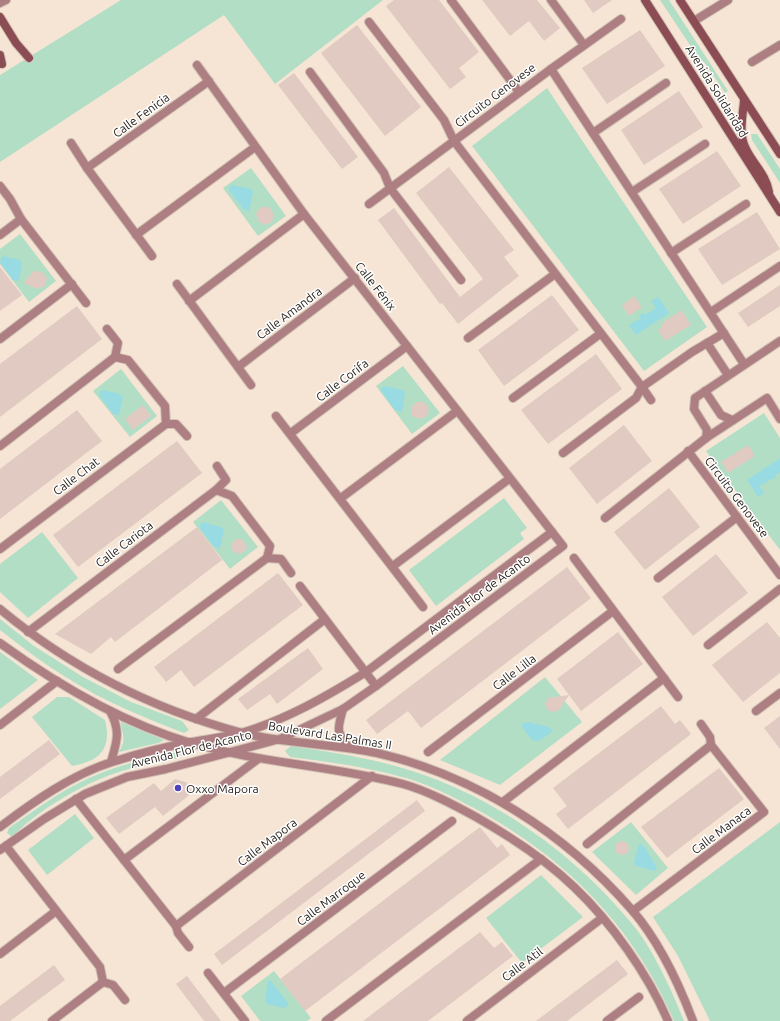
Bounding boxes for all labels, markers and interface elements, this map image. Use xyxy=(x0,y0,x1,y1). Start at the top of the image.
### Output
street label: Avenida Solidaridad xyxy=(683,43,751,139)
street label: Circuito Genovese xyxy=(452,61,538,129)
street label: Calle Fenicia xyxy=(110,90,172,140)
street label: Calle Fénix xyxy=(353,259,399,313)
street label: Calle Amandra xyxy=(254,284,324,342)
street label: Calle Corifa xyxy=(313,356,371,404)
street label: Calle Chat xyxy=(50,454,102,498)
street label: Circuito Genovese xyxy=(703,454,771,540)
street label: Calle Cariota xyxy=(93,518,155,570)
street label: Avenida Flor de Acanto xyxy=(426,551,532,637)
street label: Calle Lilla xyxy=(490,652,538,692)
street label: Boulevard Las Palmas II xyxy=(267,719,393,751)
street label: Avenida Flor de Acanto xyxy=(129,728,253,770)
place label: Oxxo Mapora xyxy=(186,782,259,795)
marker: Oxxo Mapora xyxy=(173,783,183,793)
street label: Calle Manaca xyxy=(689,804,753,856)
street label: Calle Mapora xyxy=(235,816,299,868)
street label: Calle Marroque xyxy=(294,868,368,928)
street label: Calle Atil xyxy=(499,944,545,984)

